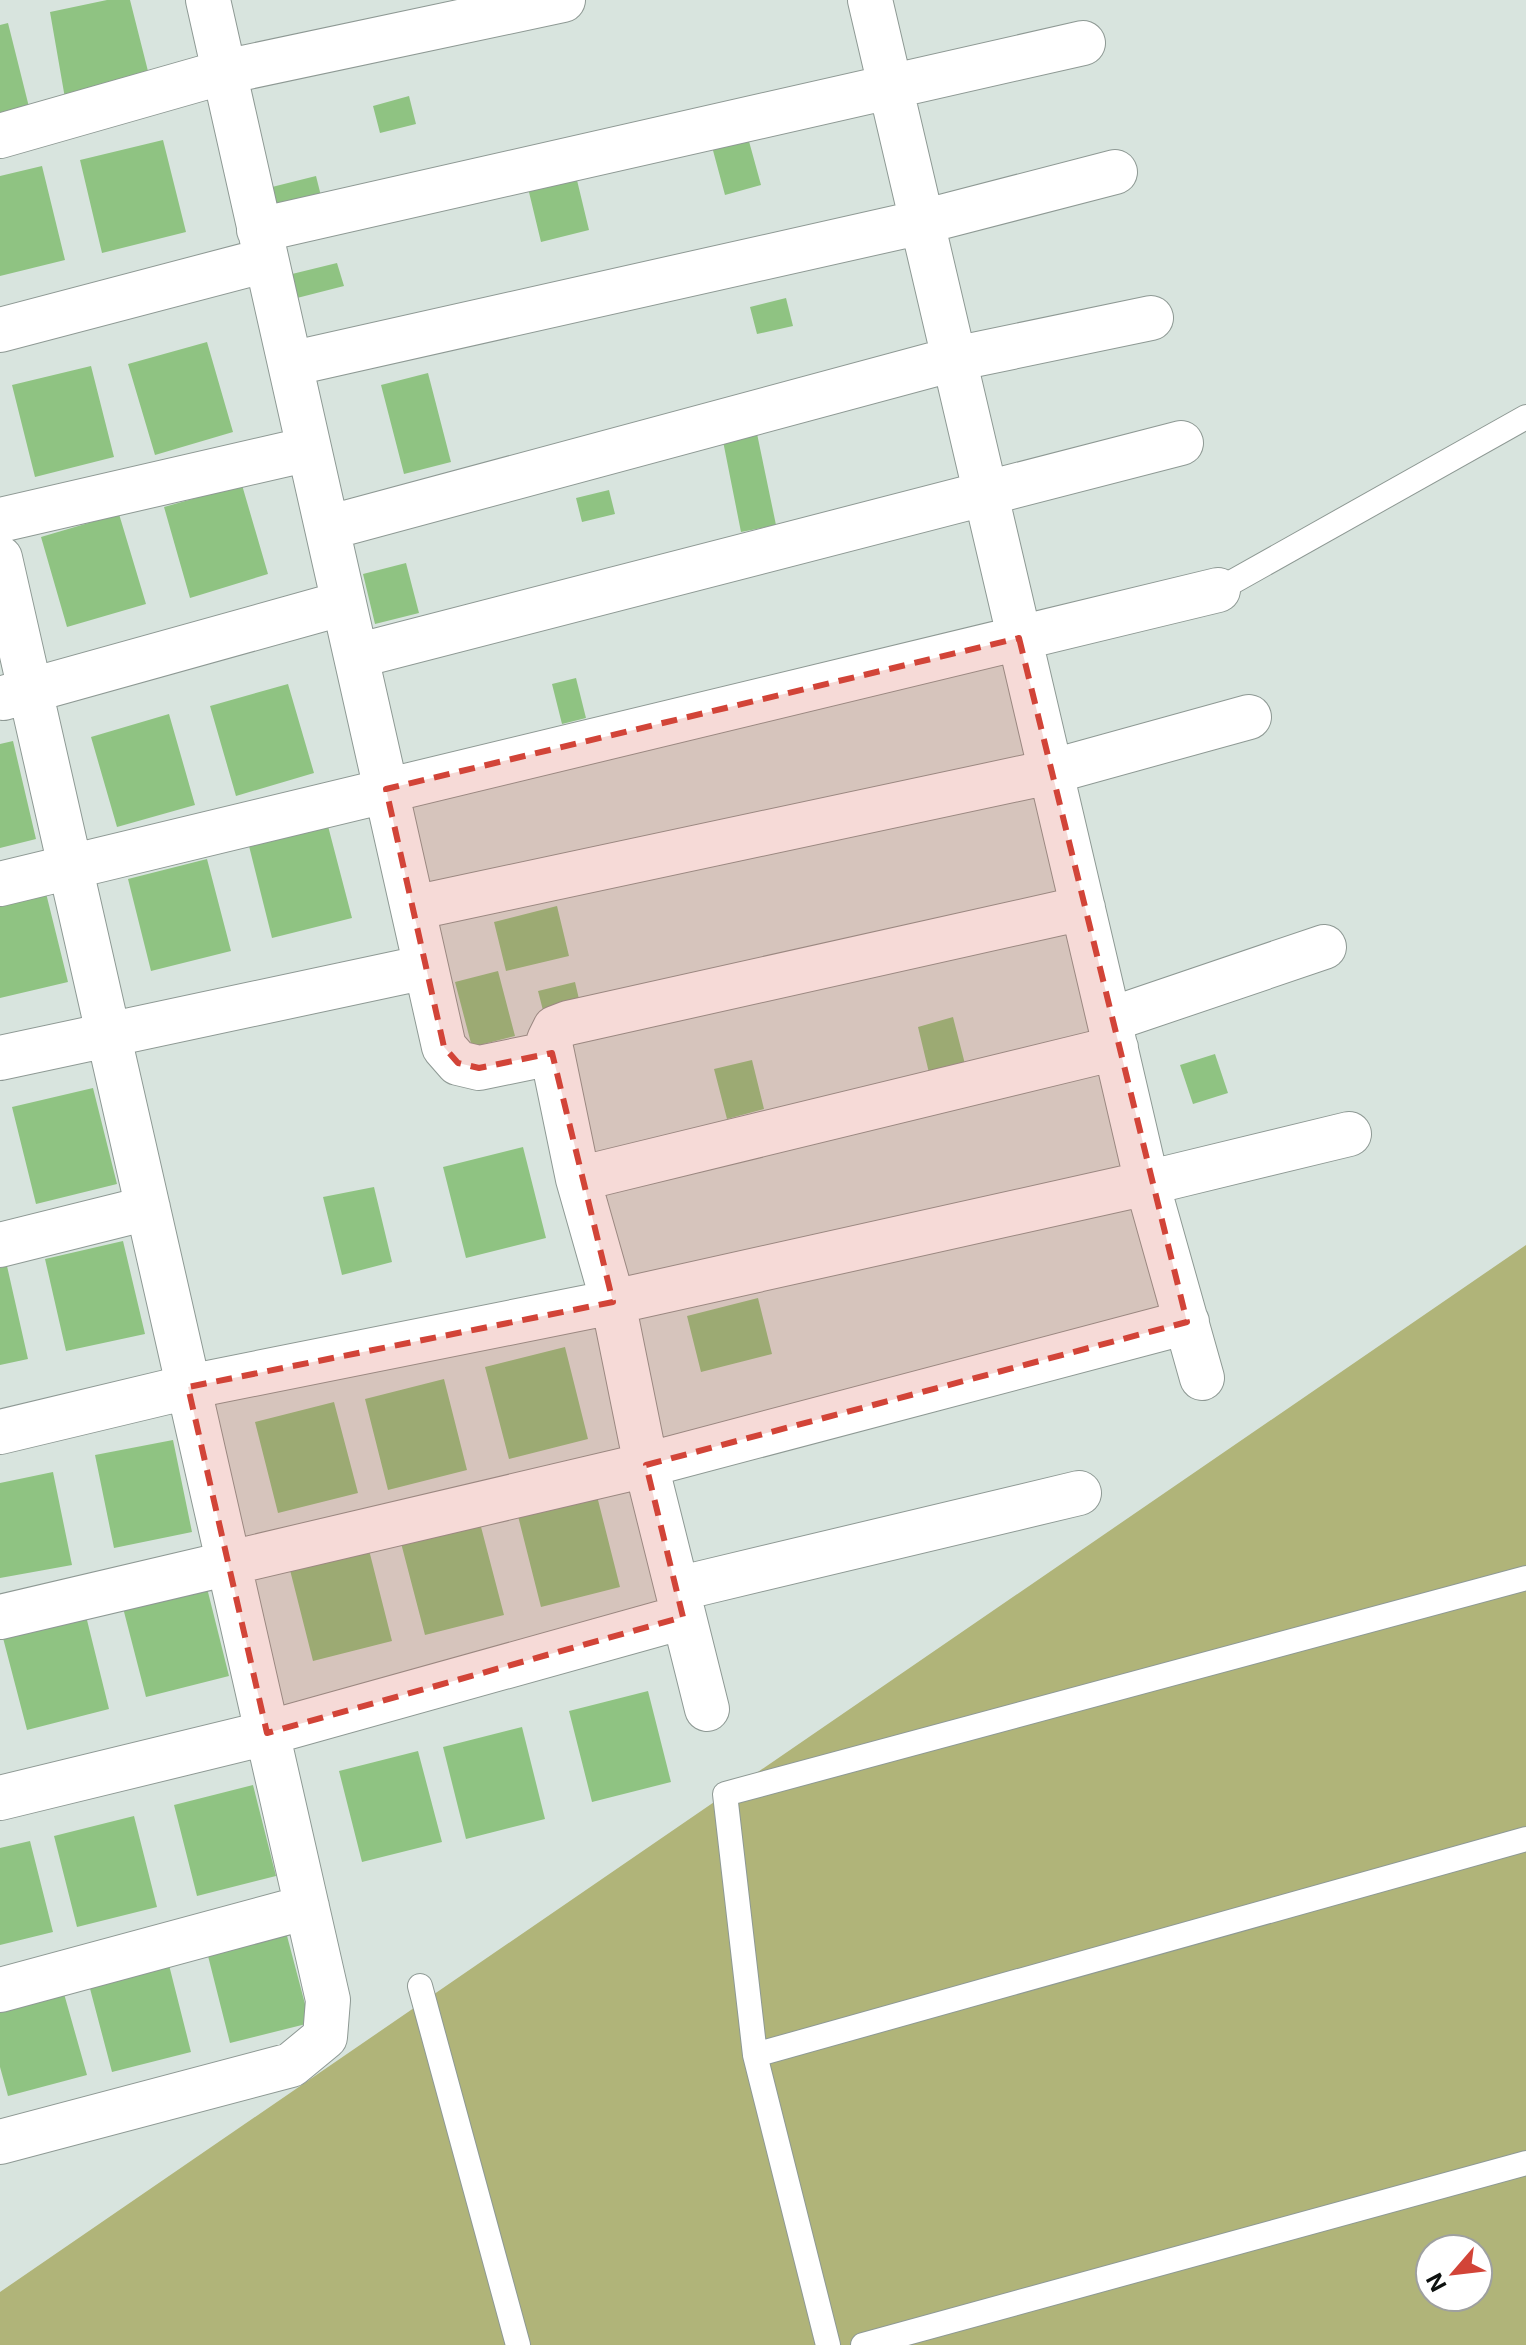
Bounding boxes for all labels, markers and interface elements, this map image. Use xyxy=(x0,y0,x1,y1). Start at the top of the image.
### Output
north arrow xyxy=(1414,2233,1494,2313)
text: N xyxy=(1421,2269,1452,2296)

